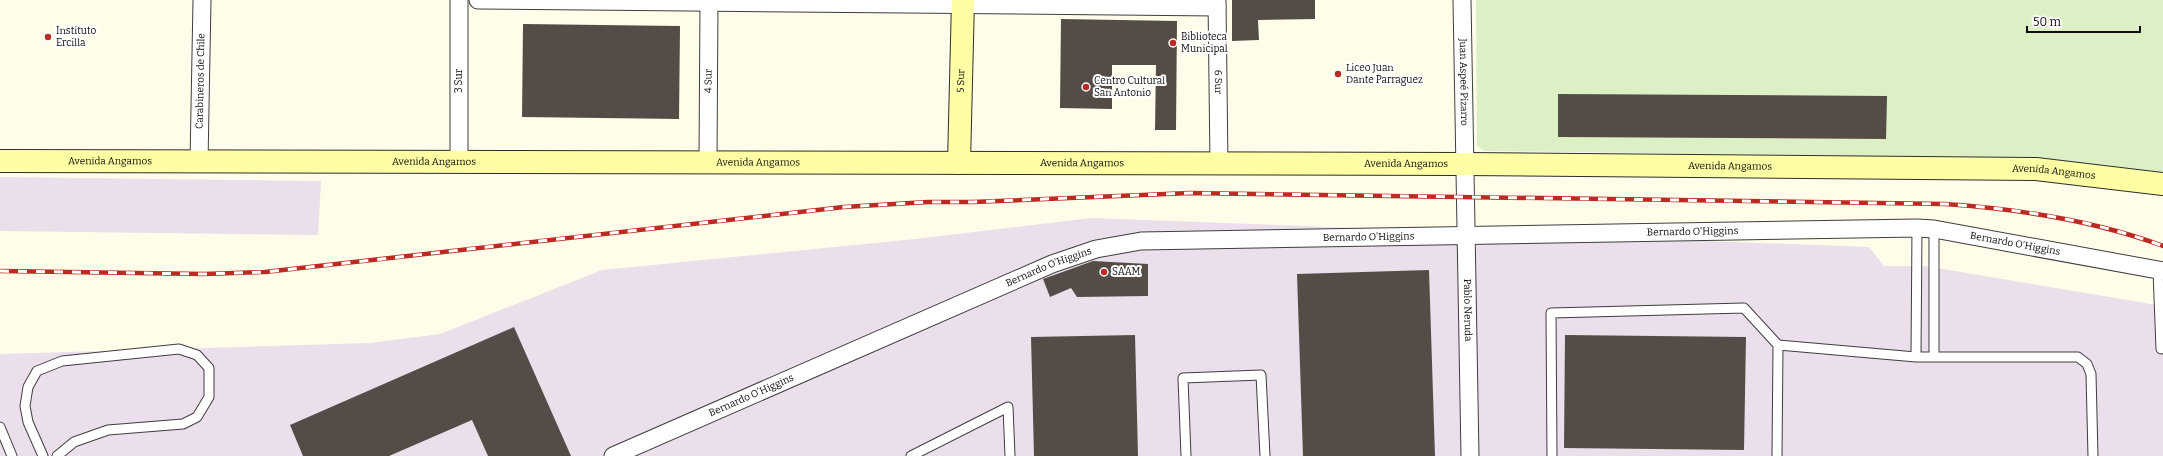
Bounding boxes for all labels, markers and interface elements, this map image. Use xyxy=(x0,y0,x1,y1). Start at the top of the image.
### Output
scale bar xyxy=(2027,8,2140,34)
text: 50 m xyxy=(2033,15,2062,29)
place label: Instituto Ercilla xyxy=(56,25,97,49)
place label: Biblioteca Municipal xyxy=(1181,31,1228,55)
marker: Instituto Ercilla xyxy=(43,32,53,42)
street label: Carabineros de Chile xyxy=(194,33,207,129)
street label: Juan Aspeé Pizarro xyxy=(1457,37,1470,126)
marker: Biblioteca Municipal xyxy=(1168,38,1178,48)
place label: Liceo Juan Dante Parraguez xyxy=(1346,62,1423,86)
street label: 3 Sur xyxy=(453,68,465,93)
street label: 4 Sur xyxy=(702,68,715,93)
street label: 5 Sur xyxy=(955,68,967,93)
marker: Liceo Juan Dante Parraguez xyxy=(1333,69,1343,79)
street label: 6 Sur xyxy=(1212,70,1224,95)
place label: Centro Cultural San Antonio xyxy=(1094,75,1165,99)
marker: Centro Cultural San Antonio xyxy=(1081,82,1091,92)
street label: Avenida Angamos xyxy=(68,155,152,167)
street label: Avenida Angamos xyxy=(392,156,476,168)
street label: Avenida Angamos xyxy=(716,156,800,169)
street label: Avenida Angamos xyxy=(1040,157,1124,169)
street label: Avenida Angamos xyxy=(1364,158,1448,170)
street label: Avenida Angamos xyxy=(1688,160,1772,173)
street label: Avenida Angamos xyxy=(2012,163,2097,182)
street label: Bernardo O'Higgins xyxy=(1647,225,1739,239)
street label: Bernardo O'Higgins xyxy=(1323,230,1415,244)
street label: Bernardo O'Higgins xyxy=(1969,230,2062,258)
street label: Bernardo O'Higgins xyxy=(1004,245,1094,290)
place label: SAAM xyxy=(1112,266,1141,278)
marker: SAAM xyxy=(1099,267,1109,277)
street label: Pablo Neruda xyxy=(1461,278,1474,342)
street label: Bernardo O'Higgins xyxy=(707,372,796,419)

